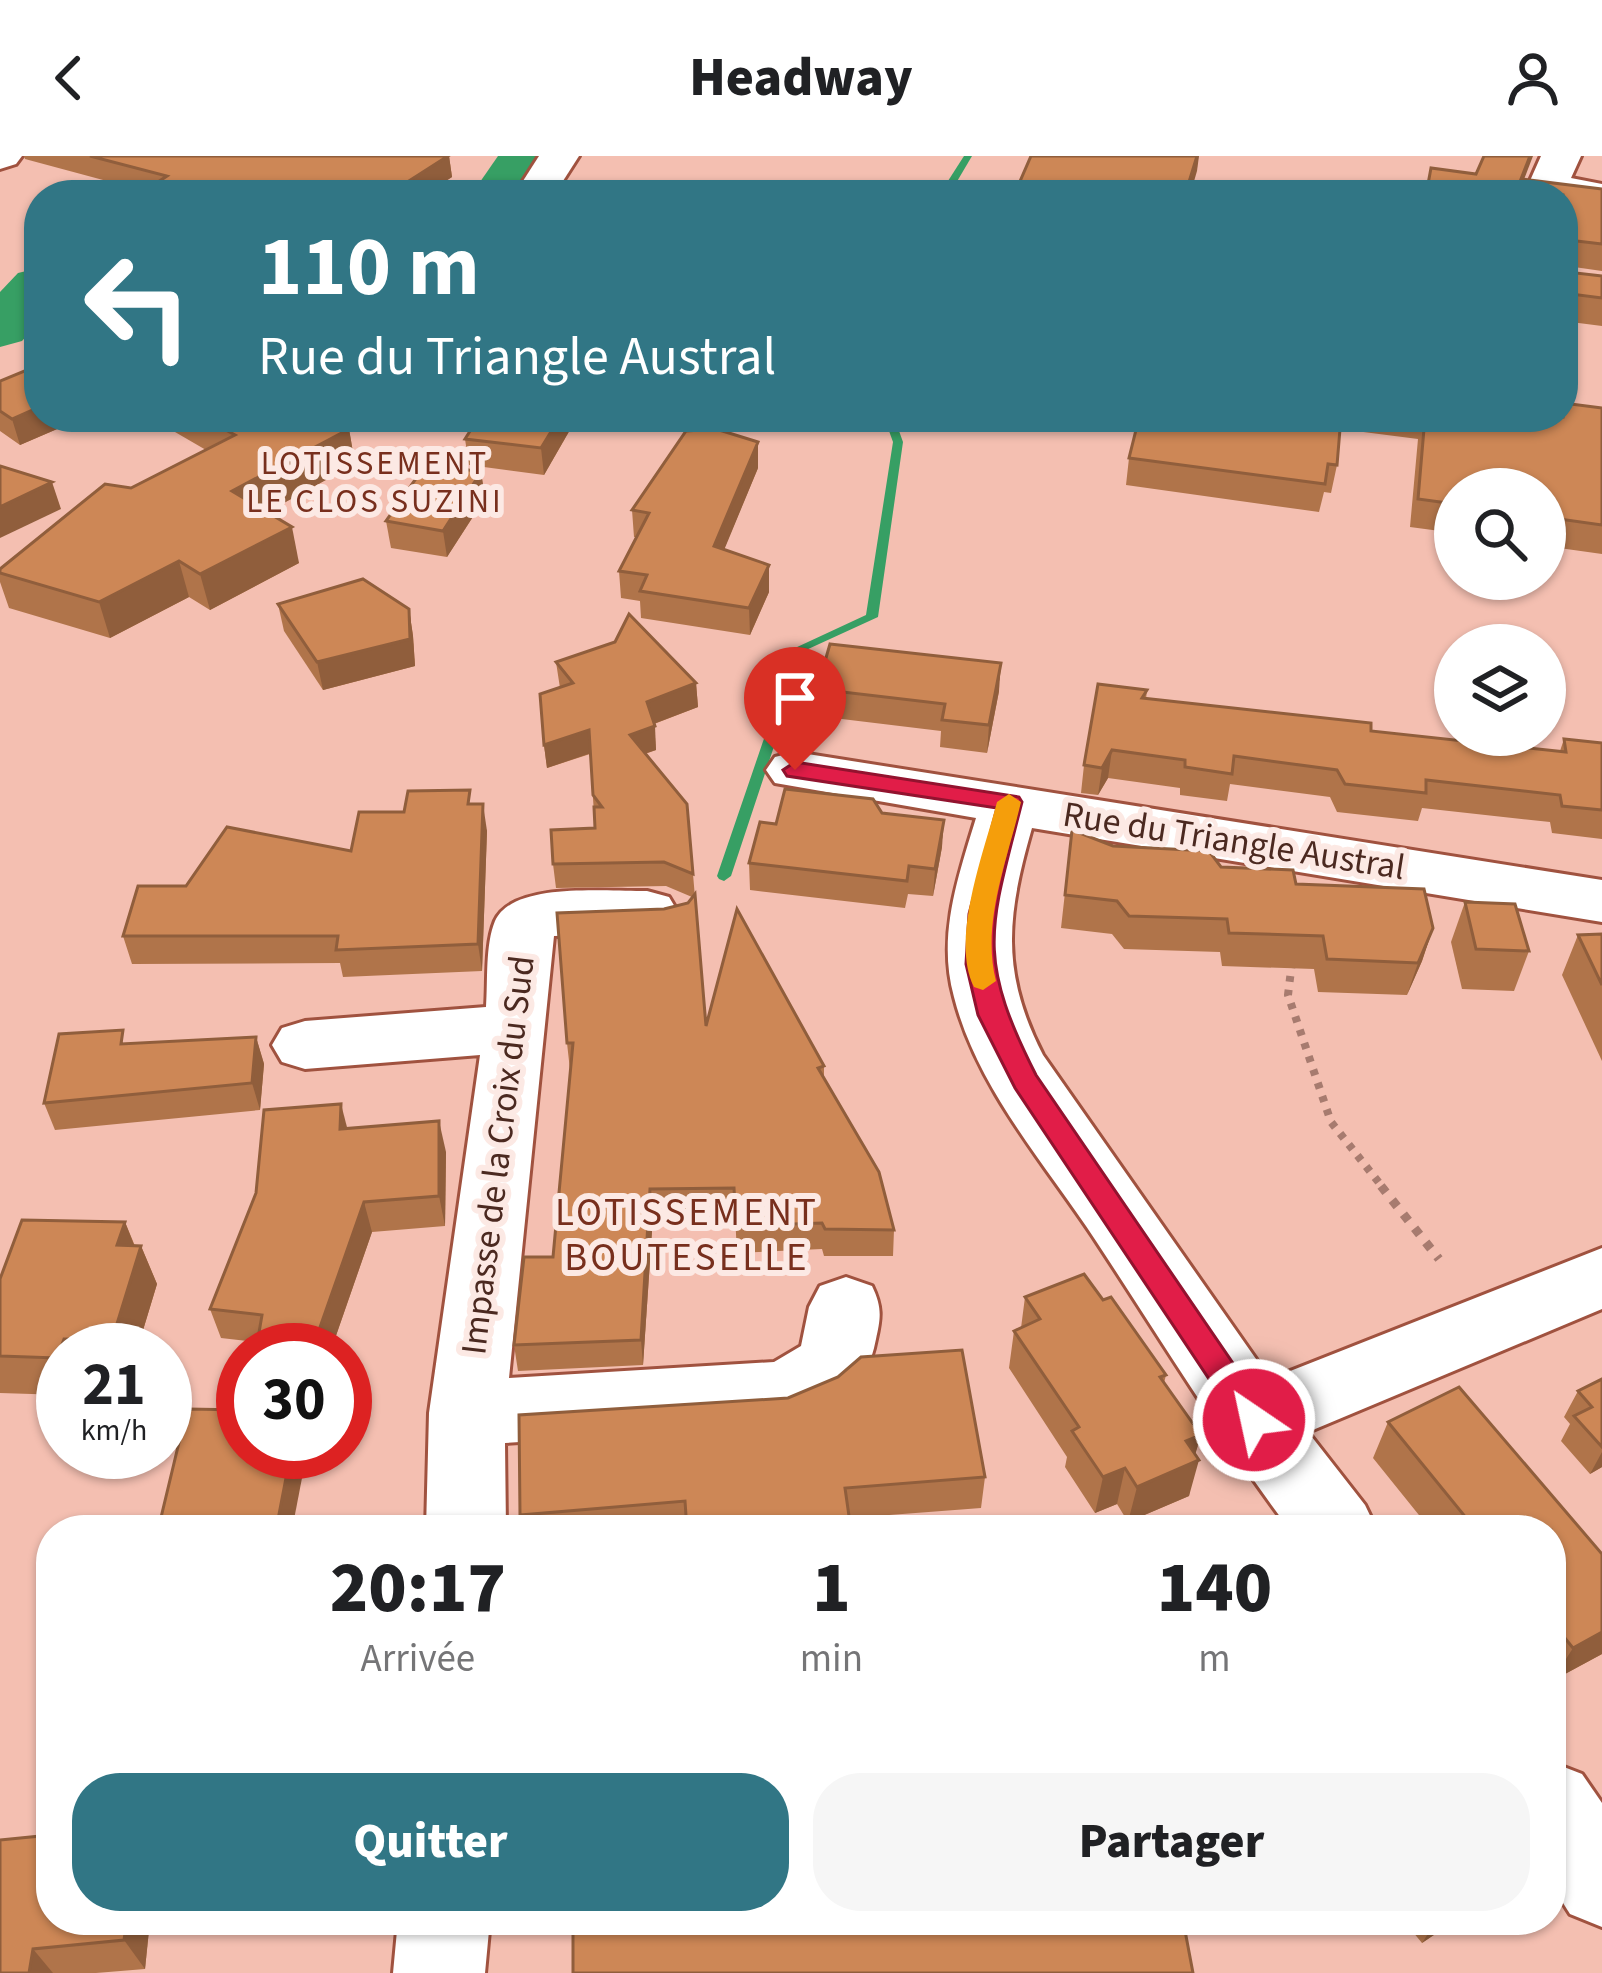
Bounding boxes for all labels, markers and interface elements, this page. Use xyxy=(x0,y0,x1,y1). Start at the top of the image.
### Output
text: Headway xyxy=(689,40,913,117)
icon: back xyxy=(36,45,102,111)
icon: person xyxy=(1500,45,1566,111)
text: 110 m xyxy=(258,208,480,328)
icon: left xyxy=(60,228,216,384)
text: Rue du Triangle Austral xyxy=(258,319,776,396)
district label: LOTISSEMENT LE CLOS SUZINI xyxy=(246,440,504,525)
map controls xyxy=(1434,468,1566,756)
button: search xyxy=(1434,468,1566,600)
button: layers xyxy=(1434,624,1566,756)
pin xyxy=(744,647,846,770)
icon: arrive xyxy=(762,665,828,731)
street label: Rue du Triangle Austral xyxy=(1059,789,1409,893)
street label: Impasse de la Croix du Sud xyxy=(448,953,548,1357)
district label: LOTISSEMENT BOUTESELLE xyxy=(555,1185,819,1286)
speed limit sign: 30 xyxy=(216,1323,372,1479)
text: 21 xyxy=(82,1343,146,1428)
position arrow xyxy=(1191,1357,1317,1483)
text: km/h xyxy=(81,1409,147,1452)
text: 20:17 xyxy=(330,1537,506,1640)
text: 1 xyxy=(812,1537,851,1640)
text: 140 xyxy=(1157,1537,1272,1640)
text: Arrivée xyxy=(361,1631,475,1687)
text: min xyxy=(800,1631,863,1687)
text: m xyxy=(1198,1631,1231,1687)
button: Quitter xyxy=(72,1773,789,1911)
button: Partager xyxy=(813,1773,1530,1911)

